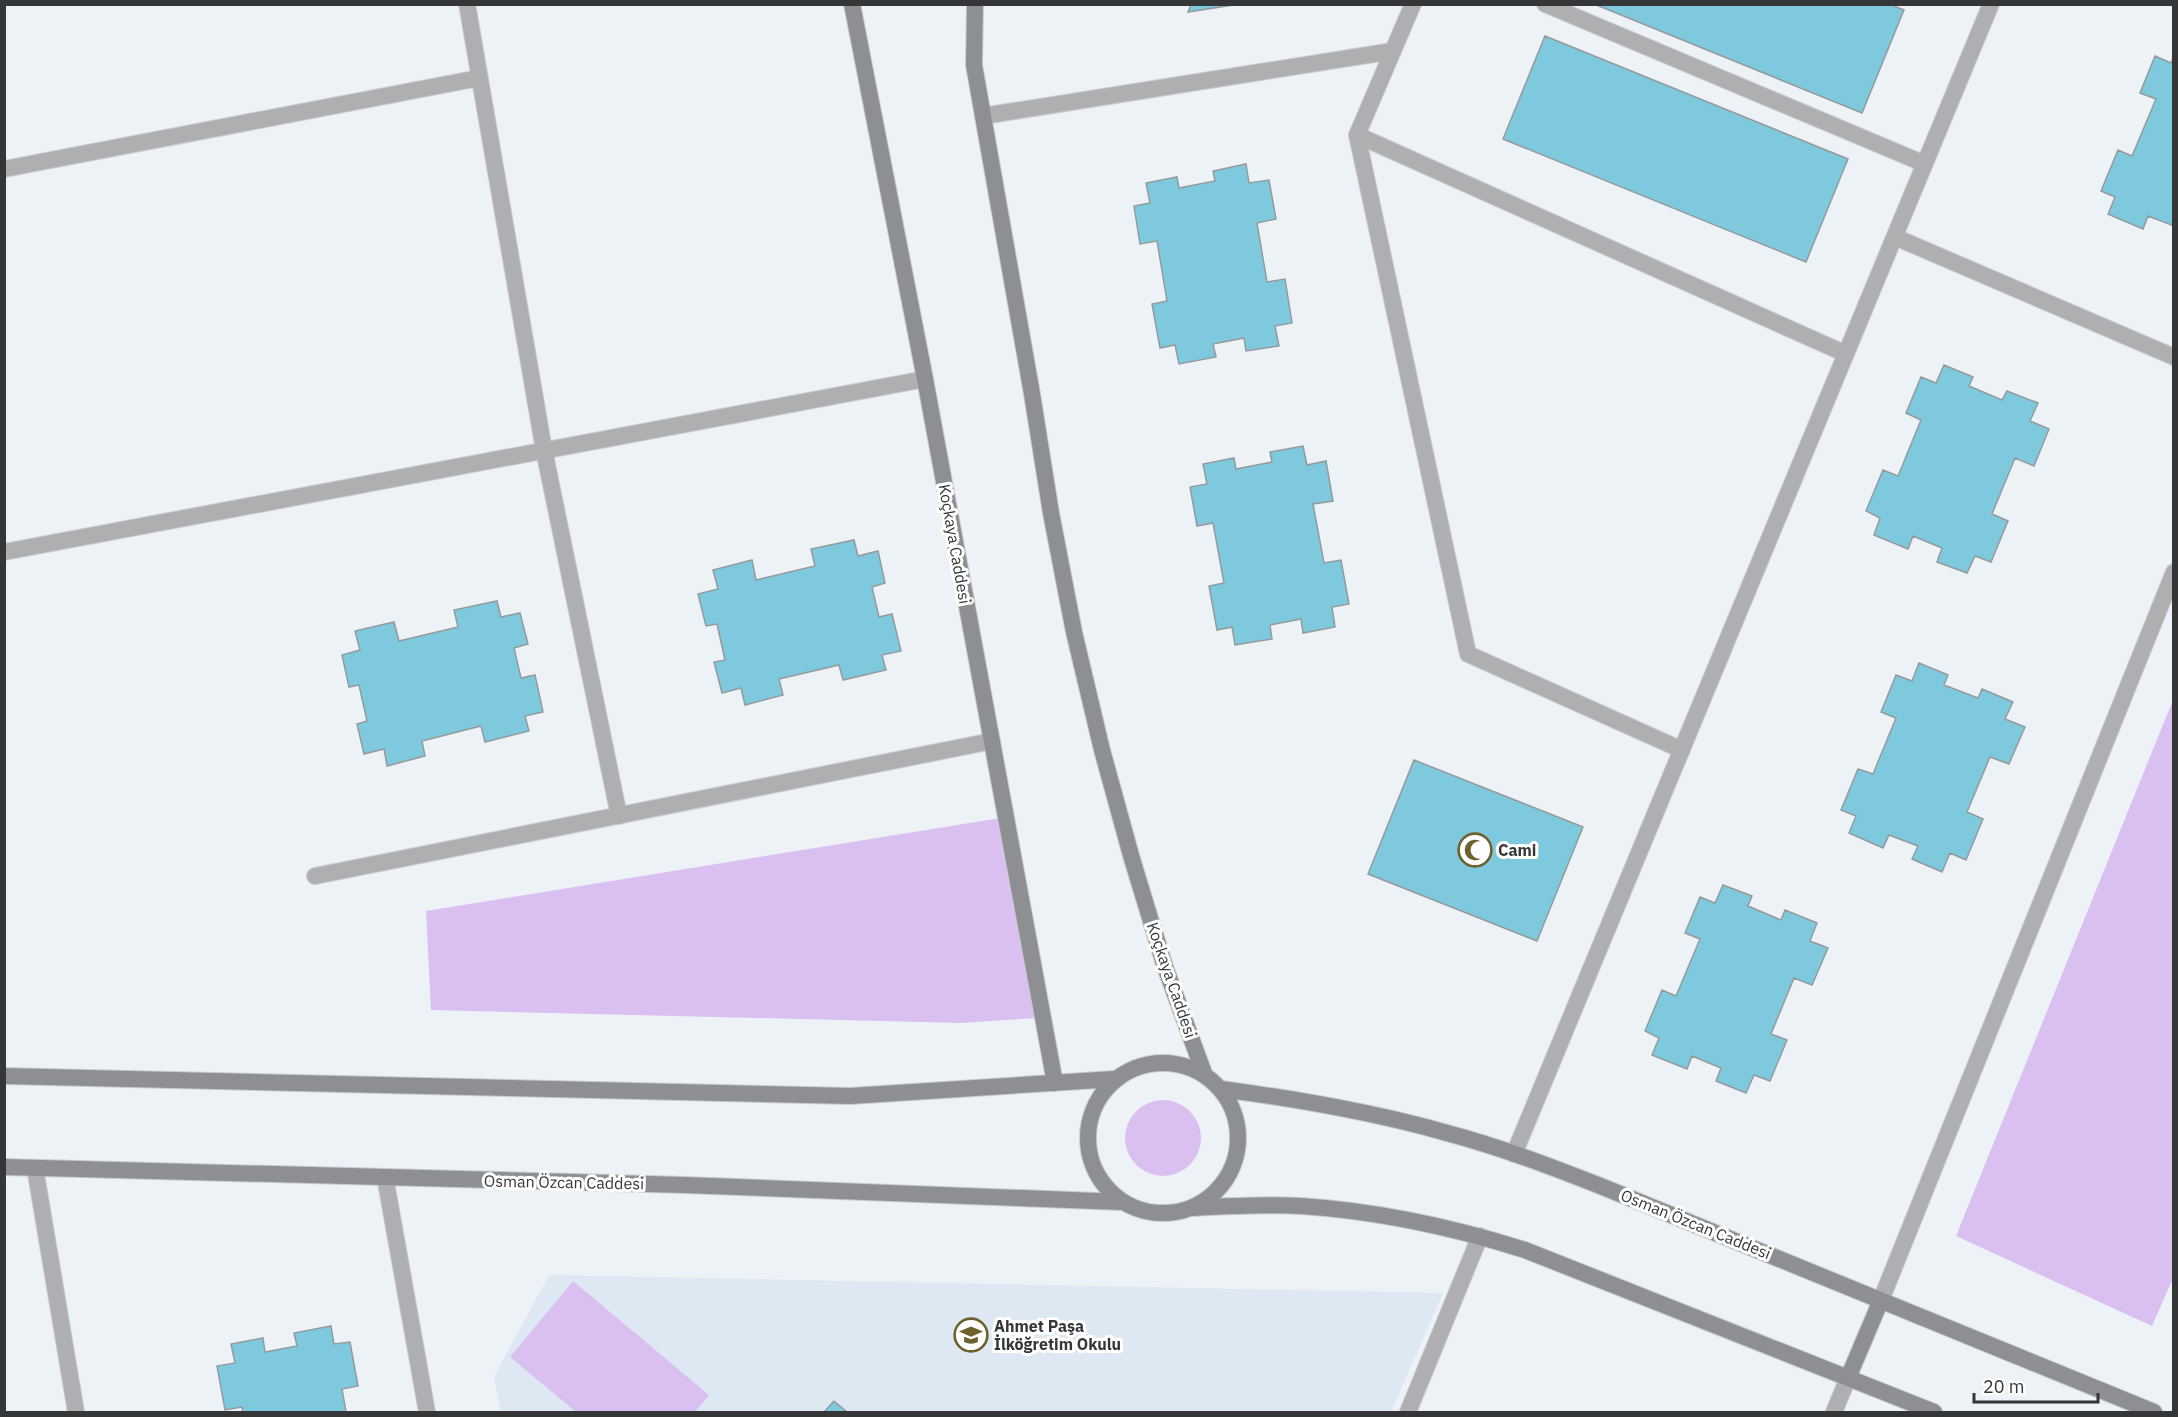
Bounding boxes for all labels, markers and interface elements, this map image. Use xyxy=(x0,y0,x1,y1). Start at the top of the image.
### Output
street label: Koçkaya Caddesi xyxy=(935,483,975,605)
mosque icon: Cami xyxy=(1457,832,1493,868)
place label: Cami xyxy=(1498,840,1536,860)
street label: Koçkaya Caddesi xyxy=(1143,919,1201,1041)
street label: Osman Özcan Caddesi xyxy=(484,1171,644,1193)
street label: Osman Özcan Caddesi xyxy=(1618,1185,1774,1263)
place label: Ahmet Paşa İlköğretim Okulu xyxy=(994,1316,1121,1354)
school or university icon: Ahmet Paşa İlköğretim Okulu xyxy=(953,1317,989,1353)
scale bar xyxy=(1974,1366,2098,1404)
text: 20 m xyxy=(1983,1375,2025,1398)

